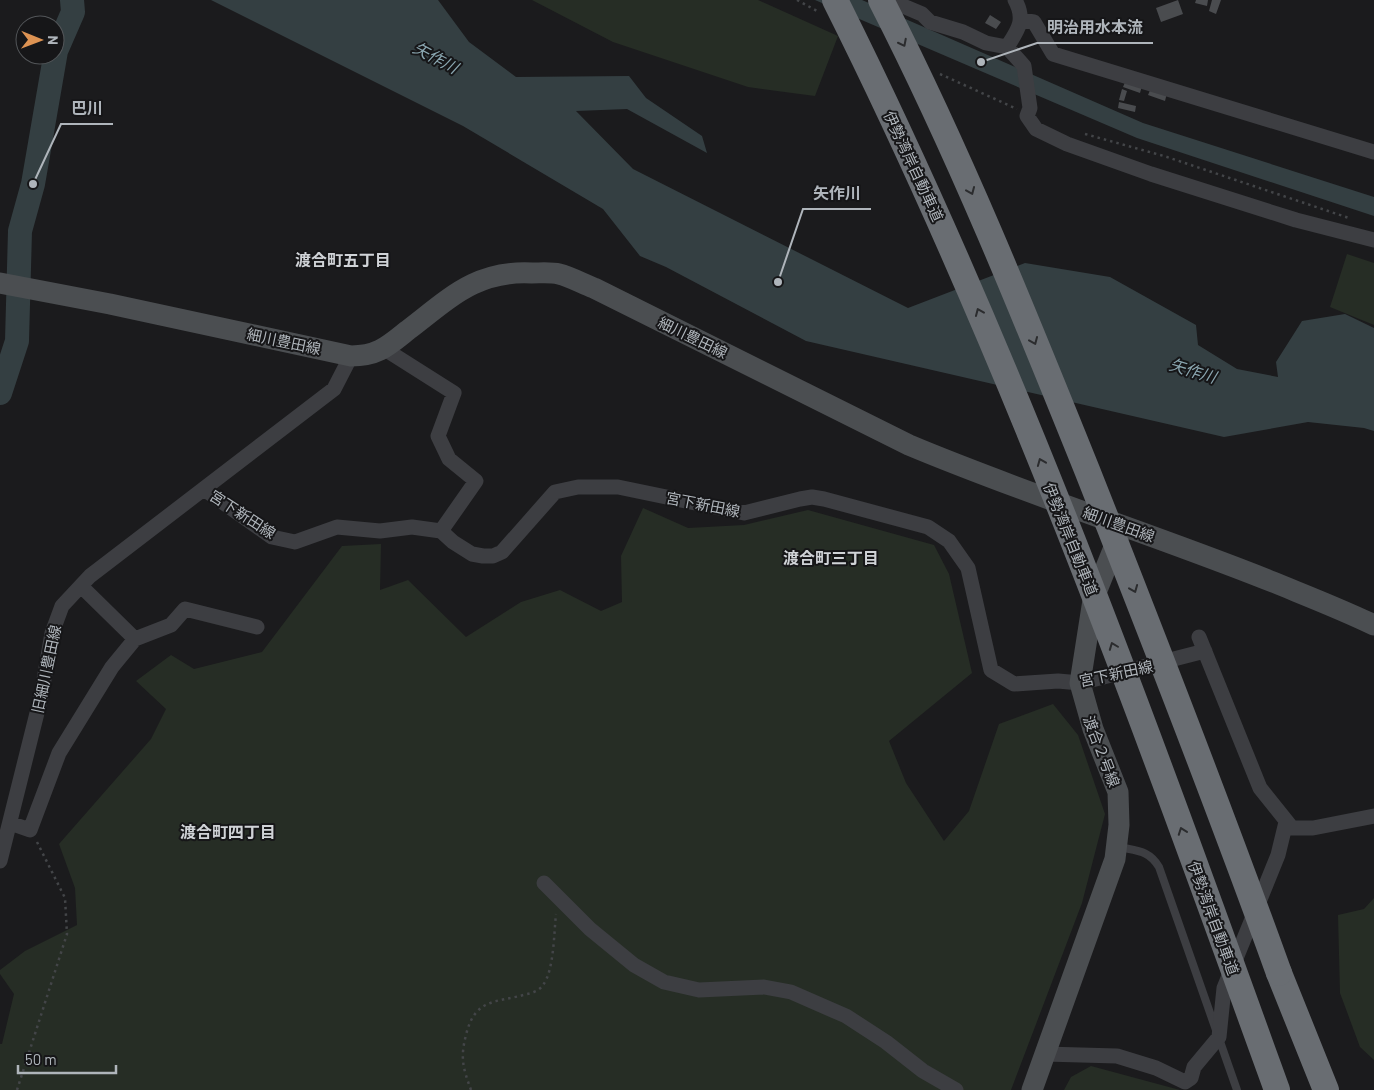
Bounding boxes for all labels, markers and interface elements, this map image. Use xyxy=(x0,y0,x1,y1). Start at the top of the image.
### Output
callout: 明治用水本流 xyxy=(1037,12,1153,43)
north arrow xyxy=(15,15,65,65)
text: 明治用水本流 xyxy=(1047,17,1143,36)
text: N xyxy=(45,35,62,45)
water label: 矢作川 xyxy=(410,37,463,78)
one-way arrow xyxy=(897,38,907,47)
callout: 巴川 xyxy=(61,93,113,124)
text: 巴川 xyxy=(71,98,103,117)
street label: 伊勢湾岸自動車道 xyxy=(880,108,948,224)
callout: 矢作川 xyxy=(803,178,871,209)
text: 矢作川 xyxy=(813,183,861,202)
one-way arrow xyxy=(965,186,975,195)
district label: 渡合町五丁目 xyxy=(295,250,391,269)
one-way arrow xyxy=(974,308,985,317)
street label: 細川豊田線 xyxy=(655,312,731,362)
street label: 細川豊田線 xyxy=(245,324,323,358)
one-way arrow xyxy=(1028,336,1039,345)
water label: 矢作川 xyxy=(1167,354,1221,387)
one-way arrow xyxy=(1036,458,1047,467)
street label: 伊勢湾岸自動車道 xyxy=(1040,480,1102,598)
street label: 宮下新田線 xyxy=(207,486,279,542)
street label: 宮下新田線 xyxy=(664,488,742,520)
street label: 細川豊田線 xyxy=(1081,503,1157,545)
district label: 渡合町三丁目 xyxy=(783,548,879,567)
one-way arrow xyxy=(1128,584,1138,593)
street label: 旧細川豊田線 xyxy=(28,623,64,715)
one-way arrow xyxy=(1109,642,1119,650)
street label: 宮下新田線 xyxy=(1077,656,1155,690)
street label: 渡合２号線 xyxy=(1080,713,1124,789)
district label: 渡合町四丁目 xyxy=(180,822,276,841)
one-way arrow xyxy=(1178,827,1188,835)
street label: 伊勢湾岸自動車道 xyxy=(1185,859,1243,977)
scale bar xyxy=(18,1042,115,1074)
text: 50 m xyxy=(25,1050,57,1068)

